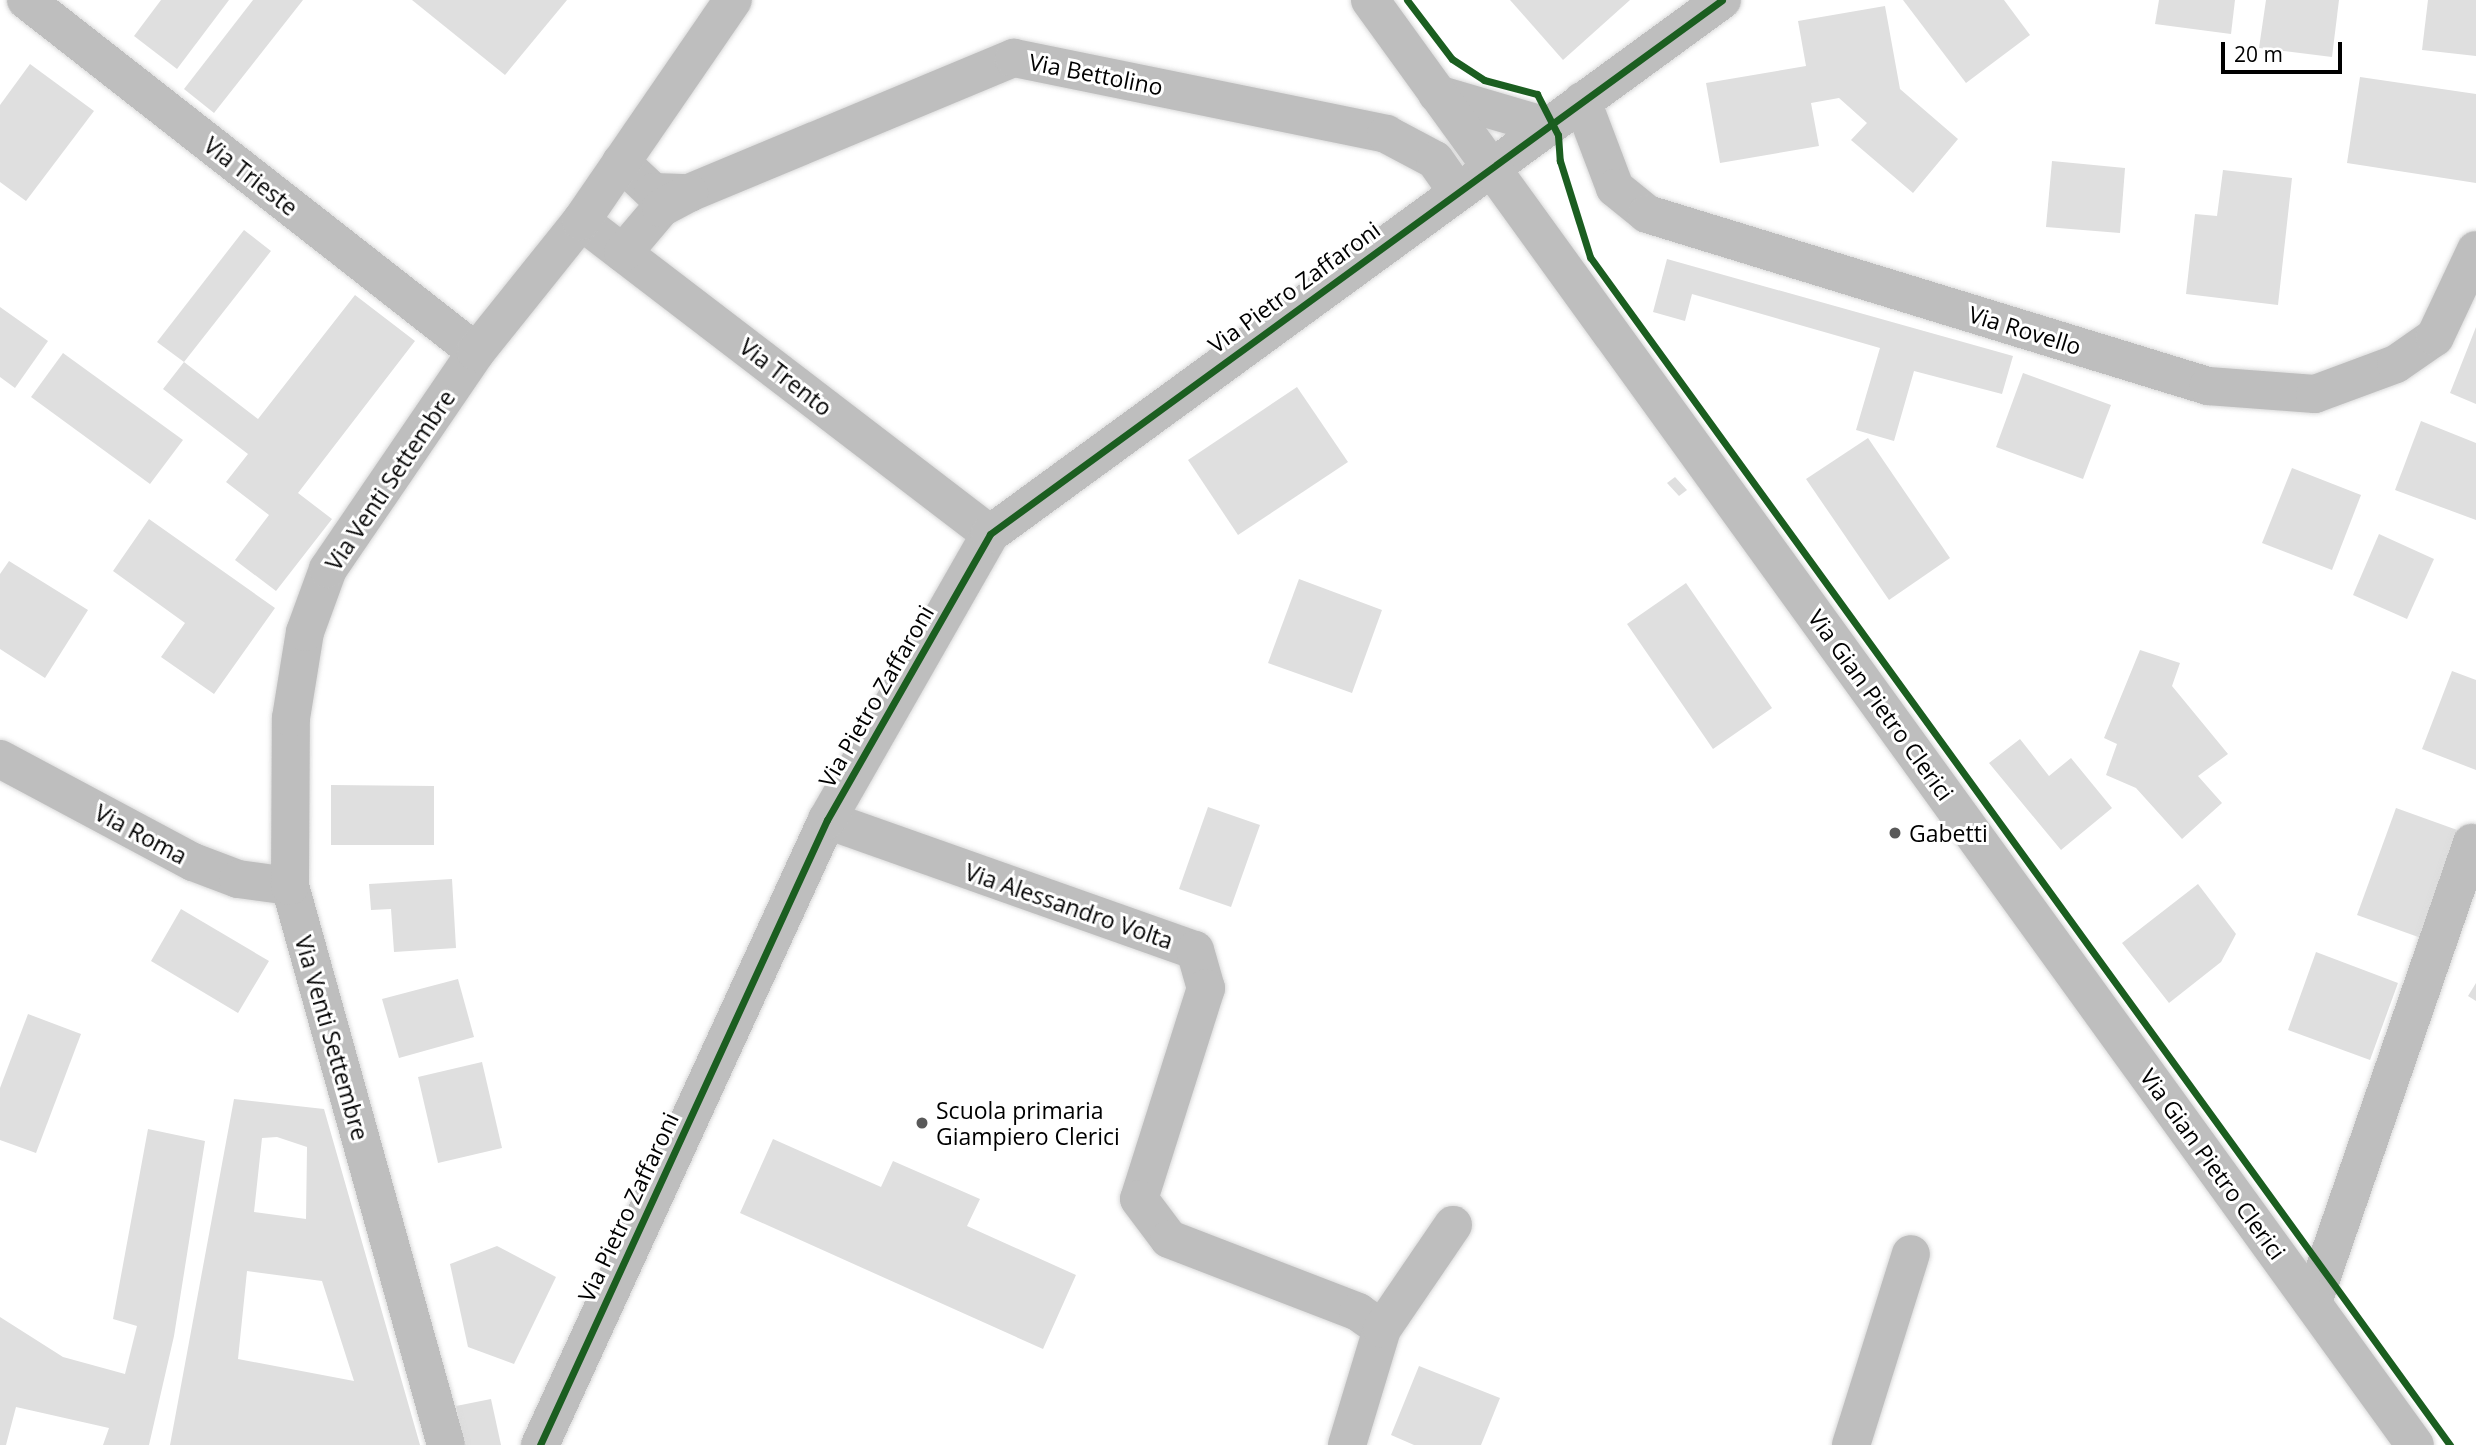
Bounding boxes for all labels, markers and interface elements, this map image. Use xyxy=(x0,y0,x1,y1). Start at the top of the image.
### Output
scale bar xyxy=(2224,28,2345,72)
text: 20 m xyxy=(2234,40,2283,68)
street label: Via Bettolino xyxy=(1027,47,1165,101)
street label: Via Trieste xyxy=(199,131,303,221)
street label: Via Pietro Zaffaroni xyxy=(1203,215,1385,359)
street label: Via Rovello xyxy=(1965,300,2085,360)
street label: Via Trento xyxy=(734,332,838,422)
street label: Via Venti Settembre xyxy=(319,385,461,575)
street label: Via Pietro Zaffaroni xyxy=(813,600,939,792)
street label: Via Gian Pietro Clerici xyxy=(1803,604,1959,806)
street label: Via Roma xyxy=(90,798,192,870)
place label: Gabetti xyxy=(1909,819,1988,847)
marker: Gabetti xyxy=(1887,825,1903,841)
street label: Via Alessandro Volta xyxy=(961,857,1177,955)
street label: Via Venti Settembre xyxy=(290,933,374,1143)
street label: Via Gian Pietro Clerici xyxy=(2135,1063,2291,1265)
place label: Scuola primaria Giampiero Clerici xyxy=(936,1096,1120,1150)
street label: Via Pietro Zaffaroni xyxy=(572,1108,684,1306)
marker: Scuola primaria Giampiero Clerici xyxy=(914,1115,930,1131)

